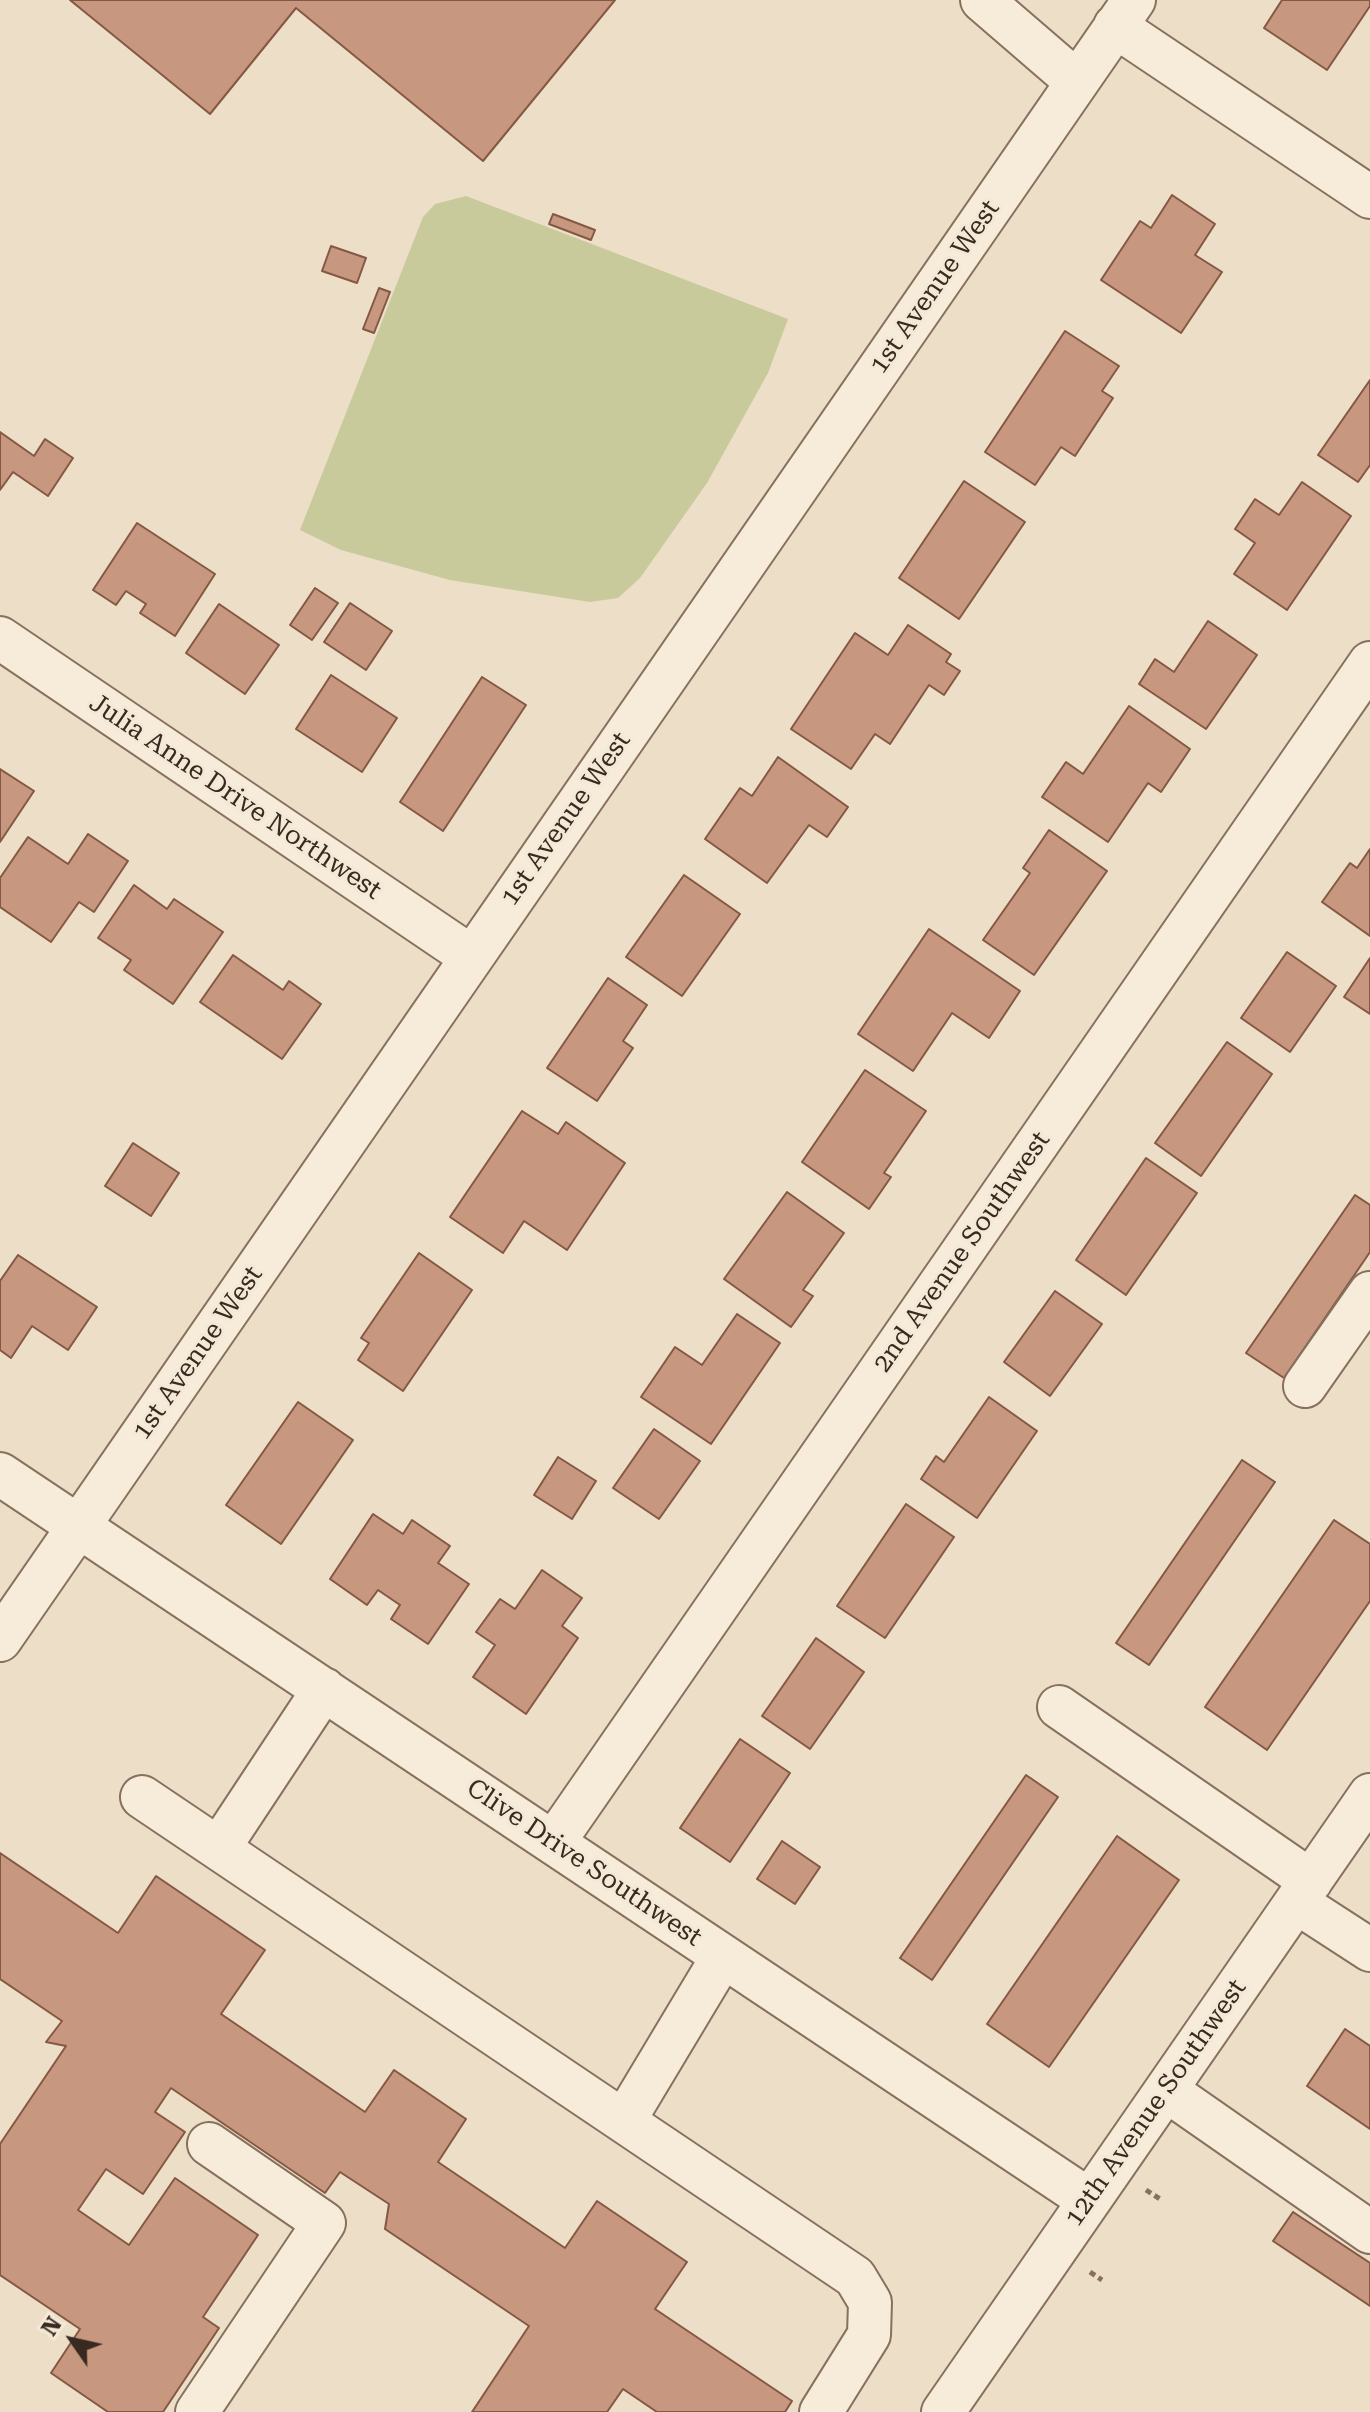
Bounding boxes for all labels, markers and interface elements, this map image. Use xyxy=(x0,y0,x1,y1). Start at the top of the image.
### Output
street label: 1st Avenue West xyxy=(864,194,1006,380)
street label: Julia Anne Drive Northwest xyxy=(83,687,387,907)
street label: 1st Avenue West xyxy=(495,726,637,912)
street label: 2nd Avenue Southwest xyxy=(867,1126,1057,1378)
street label: 1st Avenue West xyxy=(127,1260,269,1446)
street label: Clive Drive Southwest xyxy=(460,1773,708,1953)
street label: 12th Avenue Southwest xyxy=(1059,1974,1253,2232)
north arrow xyxy=(32,2300,112,2380)
text: N xyxy=(37,2312,67,2340)

